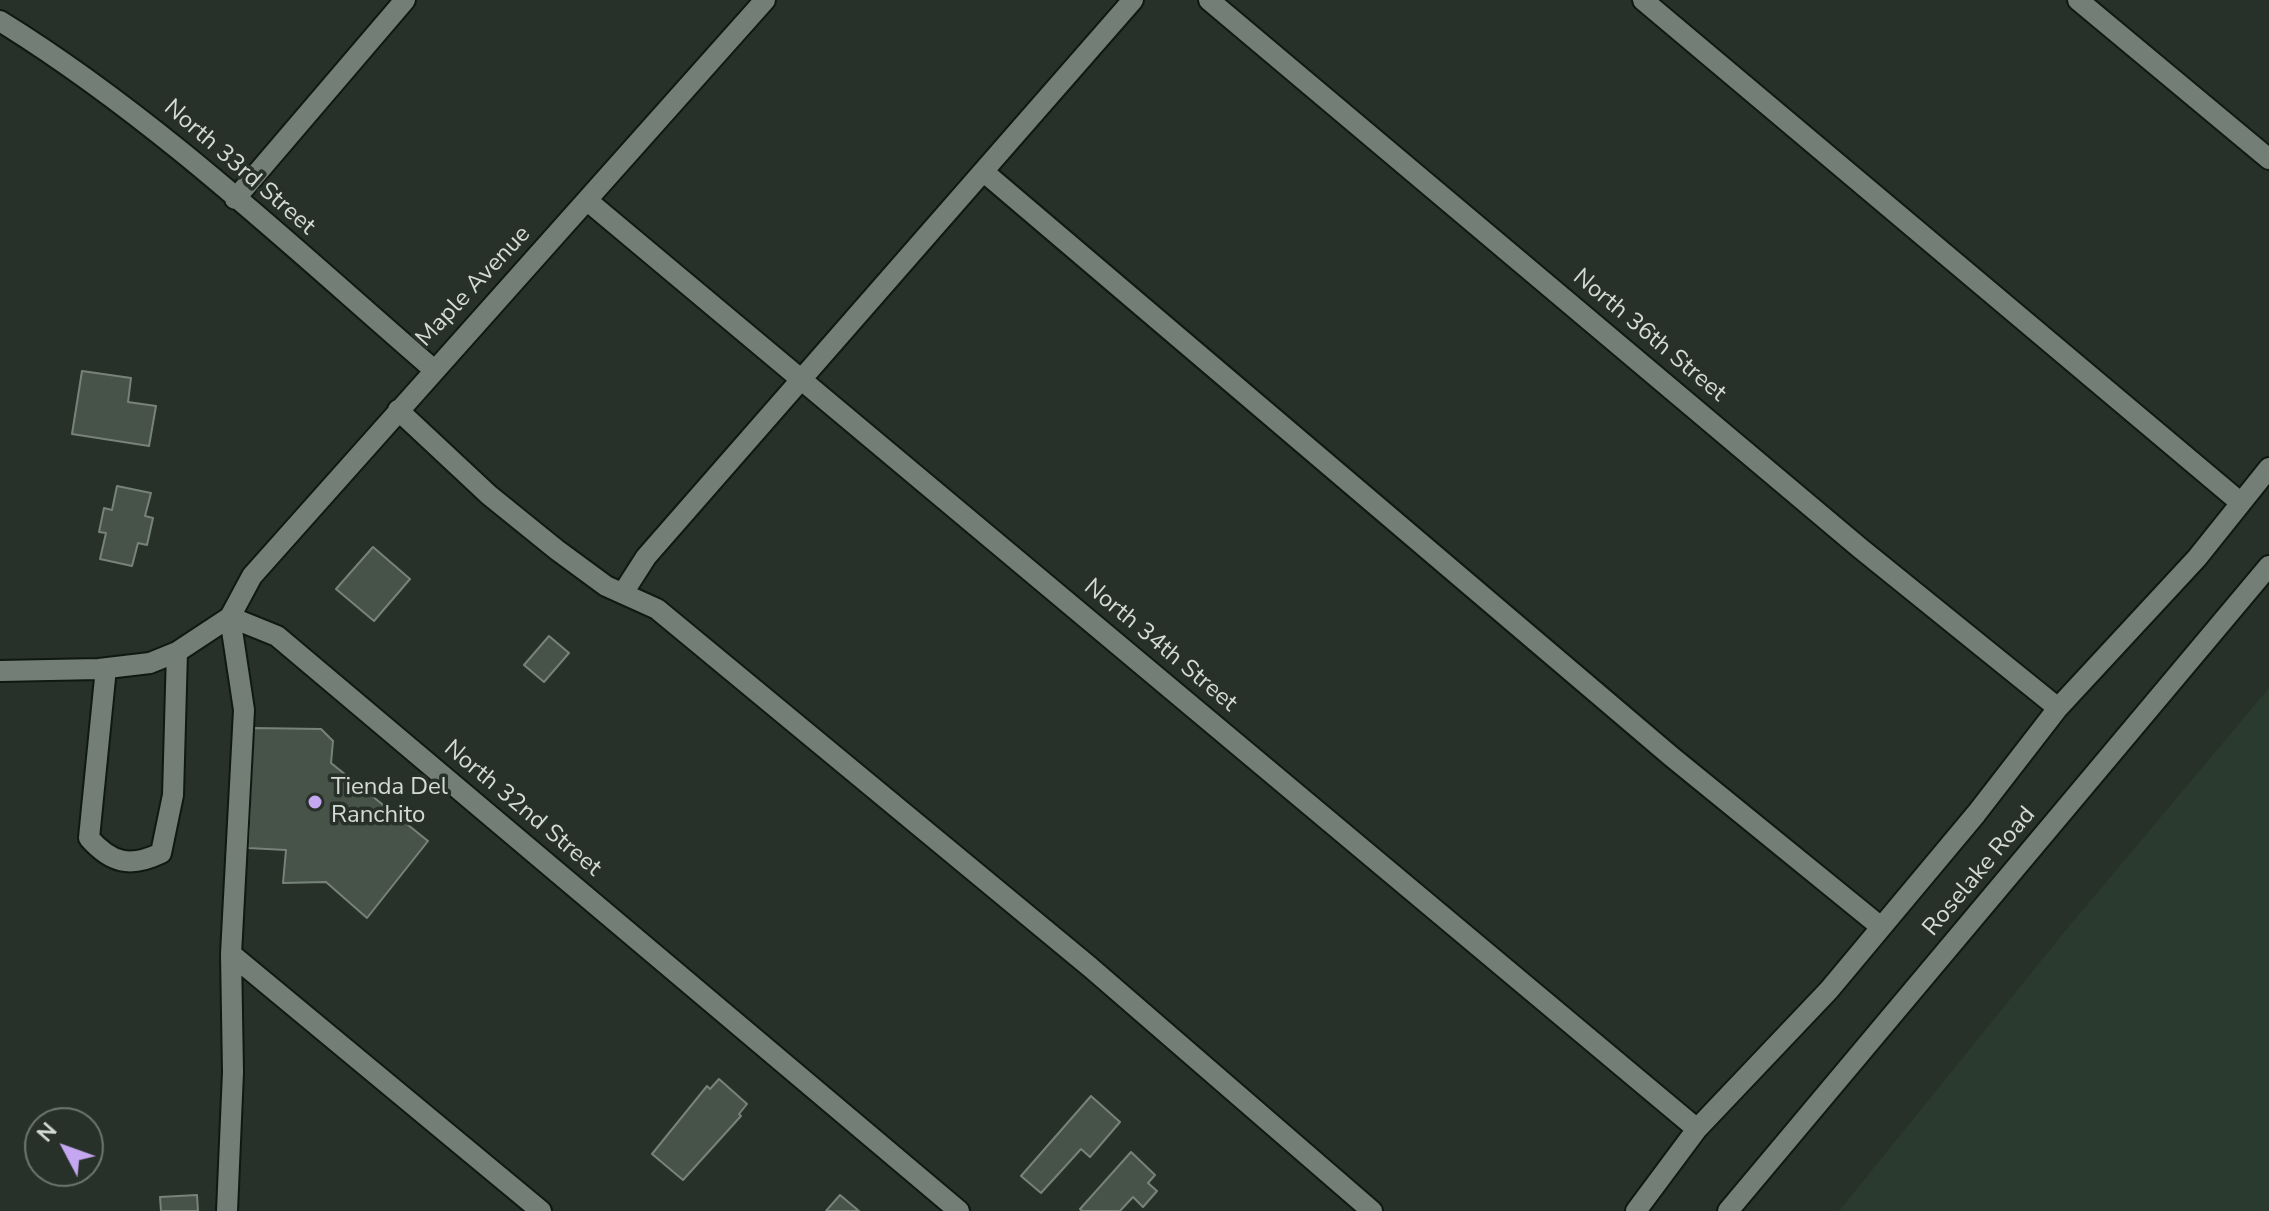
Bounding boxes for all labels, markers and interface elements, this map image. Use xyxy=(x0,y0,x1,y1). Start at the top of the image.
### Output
street label: North 33rd Street xyxy=(157,94,321,242)
street label: Maple Avenue xyxy=(411,221,537,353)
street label: North 36th Street xyxy=(1567,264,1731,408)
street label: North 34th Street xyxy=(1078,574,1242,718)
street label: North 32nd Street xyxy=(437,735,607,883)
place label: Tienda Del Ranchito xyxy=(331,774,448,830)
marker: Tienda Del Ranchito xyxy=(306,793,324,811)
street label: Roselake Road xyxy=(1918,802,2042,942)
north arrow xyxy=(24,1107,104,1187)
text: N xyxy=(31,1117,64,1149)

